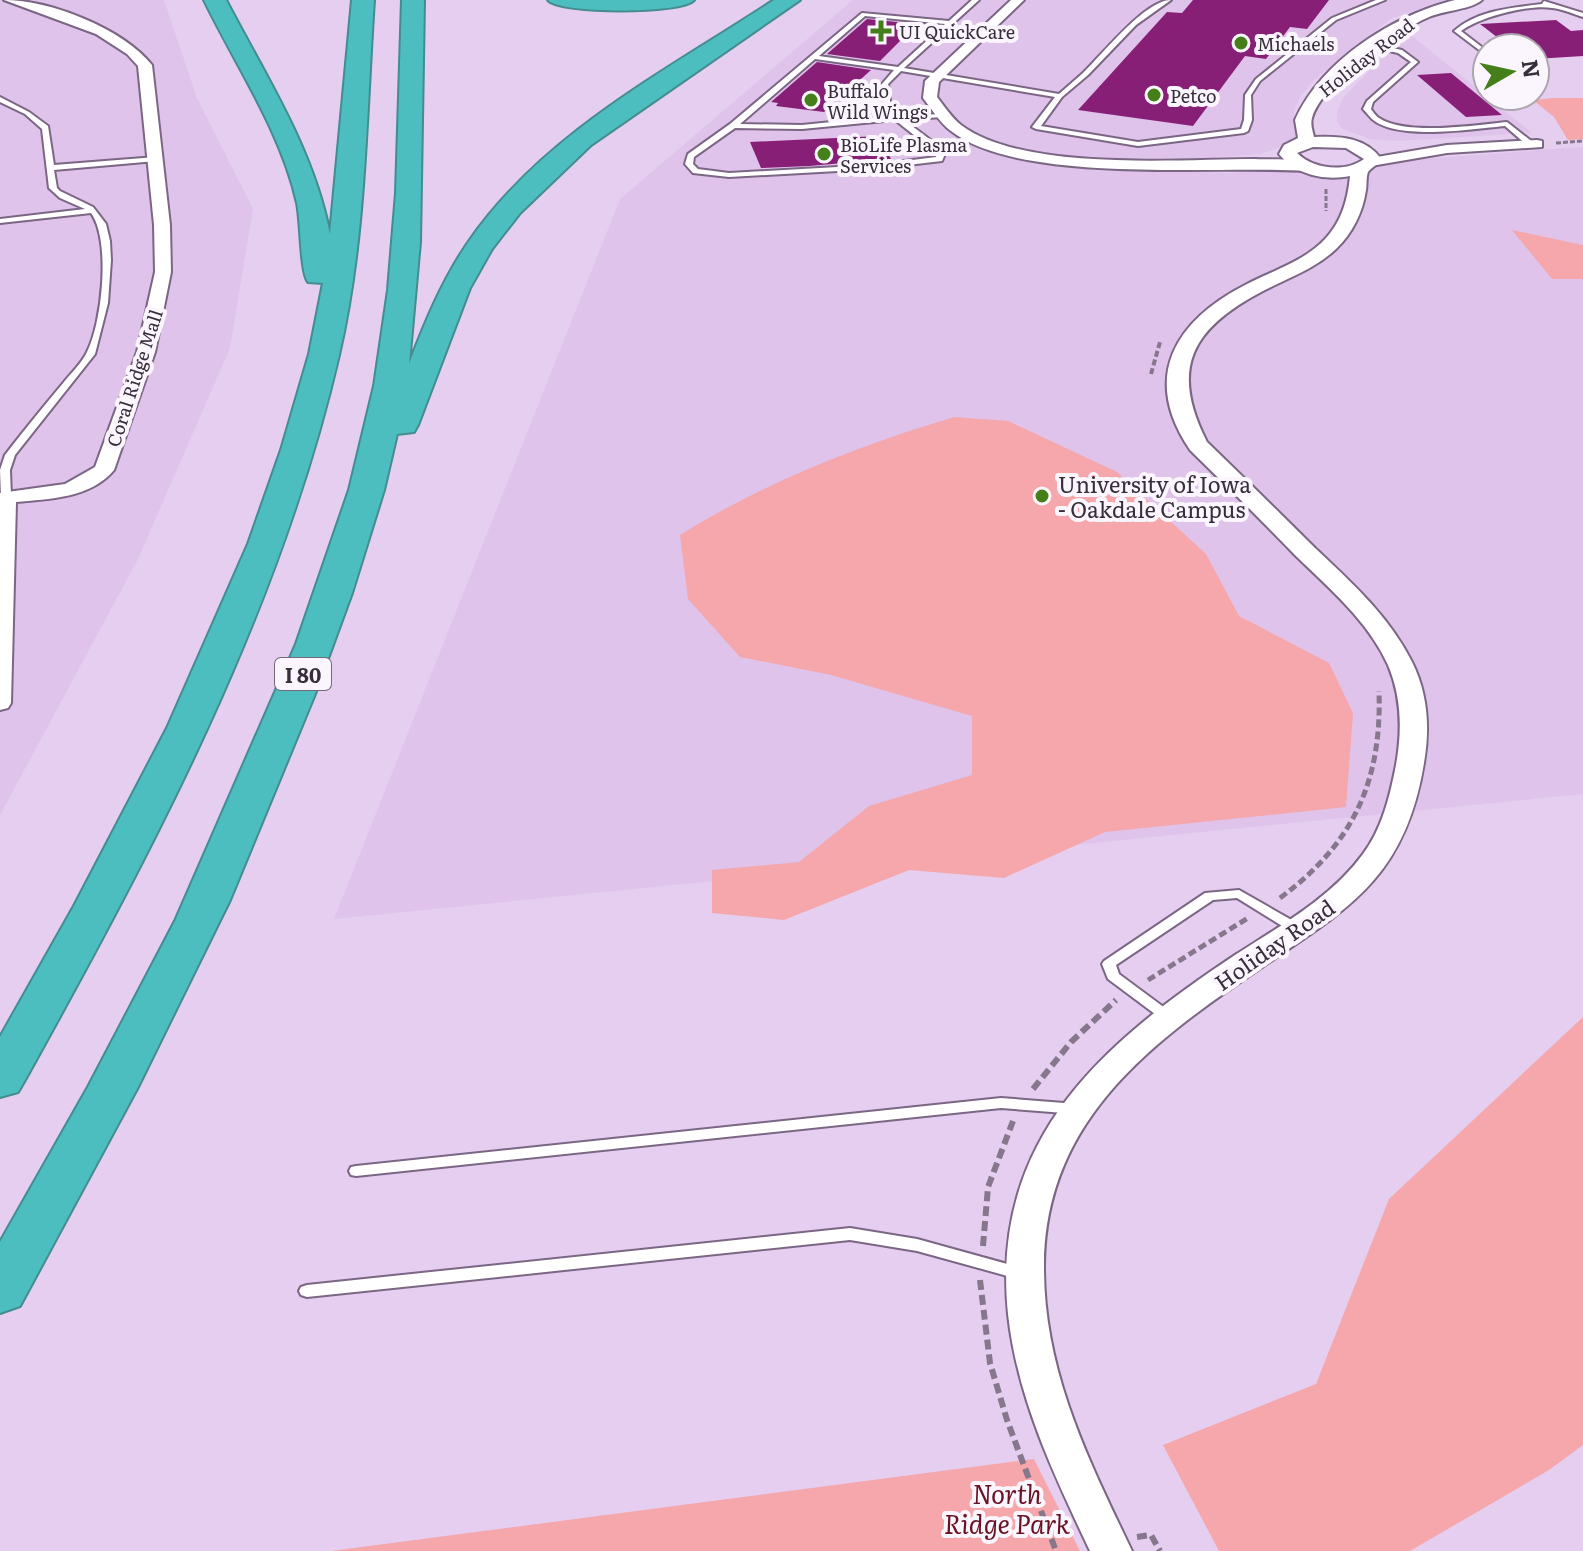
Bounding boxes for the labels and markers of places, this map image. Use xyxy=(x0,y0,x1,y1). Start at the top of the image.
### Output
place label: UI QuickCare xyxy=(899,18,1015,45)
marker: UI QuickCare xyxy=(870,20,892,42)
place label: Michaels xyxy=(1257,30,1334,57)
marker: Michaels xyxy=(1232,34,1250,52)
place label: Buffalo Wild Wings xyxy=(827,77,928,125)
place label: Petco xyxy=(1170,82,1217,109)
marker: Petco xyxy=(1145,86,1163,104)
marker: Buffalo Wild Wings xyxy=(802,91,820,109)
place label: BioLife Plasma Services xyxy=(840,131,968,179)
marker: BioLife Plasma Services xyxy=(815,145,833,163)
place label: University of Iowa - Oakdale Campus xyxy=(1058,467,1251,525)
marker: University of Iowa - Oakdale Campus xyxy=(1033,487,1051,505)

